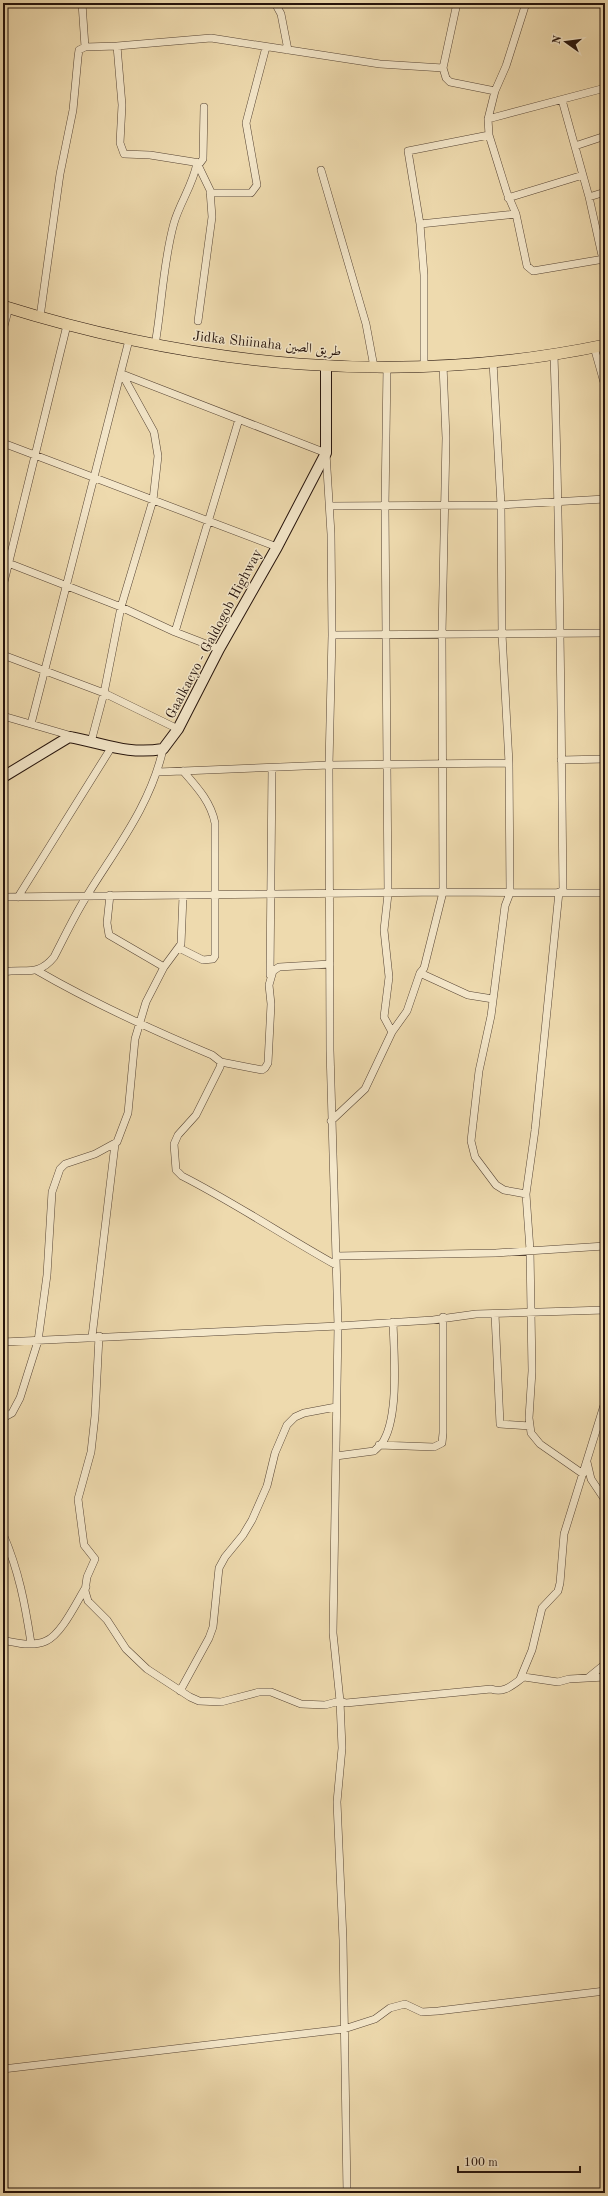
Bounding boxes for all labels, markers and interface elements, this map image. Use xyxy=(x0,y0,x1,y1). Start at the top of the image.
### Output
north arrow xyxy=(546,22,586,62)
text: N xyxy=(551,34,564,45)
street label: Jidka Shiinaha طريق الصين xyxy=(192,329,342,360)
street label: Gaalkacyo - Galdogob Highway xyxy=(163,546,265,721)
scale bar xyxy=(458,2148,580,2174)
text: 100 m xyxy=(464,2157,498,2169)

